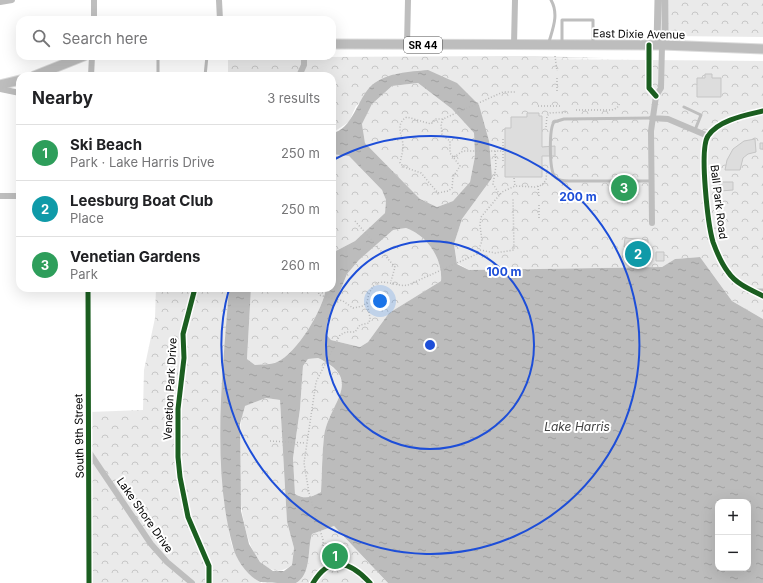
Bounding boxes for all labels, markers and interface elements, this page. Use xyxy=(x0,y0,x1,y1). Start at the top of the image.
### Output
search box xyxy=(16,16,336,60)
street label: East Dixie Avenue xyxy=(593,26,685,42)
icon: search xyxy=(30,27,52,49)
text: Search here xyxy=(62,29,148,48)
road number: SR 44 xyxy=(404,37,442,53)
text: Nearby xyxy=(32,88,93,108)
text: 3 results xyxy=(267,90,320,106)
text: Ski Beach xyxy=(70,135,142,154)
text: 1 xyxy=(42,145,48,161)
text: 250 m xyxy=(281,145,320,161)
text: Park · Lake Harris Drive xyxy=(70,154,215,170)
street label: Ball Park Road xyxy=(707,164,731,240)
pin: 3 xyxy=(611,173,637,203)
text: 200 m xyxy=(559,189,597,204)
text: Leesburg Boat Club xyxy=(70,191,213,210)
text: 2 xyxy=(41,201,49,217)
text: 250 m xyxy=(281,201,320,217)
text: Place xyxy=(70,210,104,226)
pin: 2 xyxy=(625,239,651,269)
text: Venetian Gardens xyxy=(70,247,201,266)
text: 3 xyxy=(41,257,49,273)
text: 260 m xyxy=(281,257,320,273)
text: 100 m xyxy=(486,264,522,279)
text: Park xyxy=(70,266,98,282)
your location xyxy=(370,291,390,311)
street label: Venetion Park Drive xyxy=(160,337,180,441)
centre of rings xyxy=(423,338,437,352)
street label: South 9th Street xyxy=(71,393,87,478)
water label: Lake Harris xyxy=(544,419,610,434)
street label: Lake Shore Drive xyxy=(114,475,176,555)
map controls xyxy=(715,499,751,571)
button: + xyxy=(715,499,751,535)
button: − xyxy=(715,535,751,571)
pin: 1 xyxy=(322,541,348,571)

